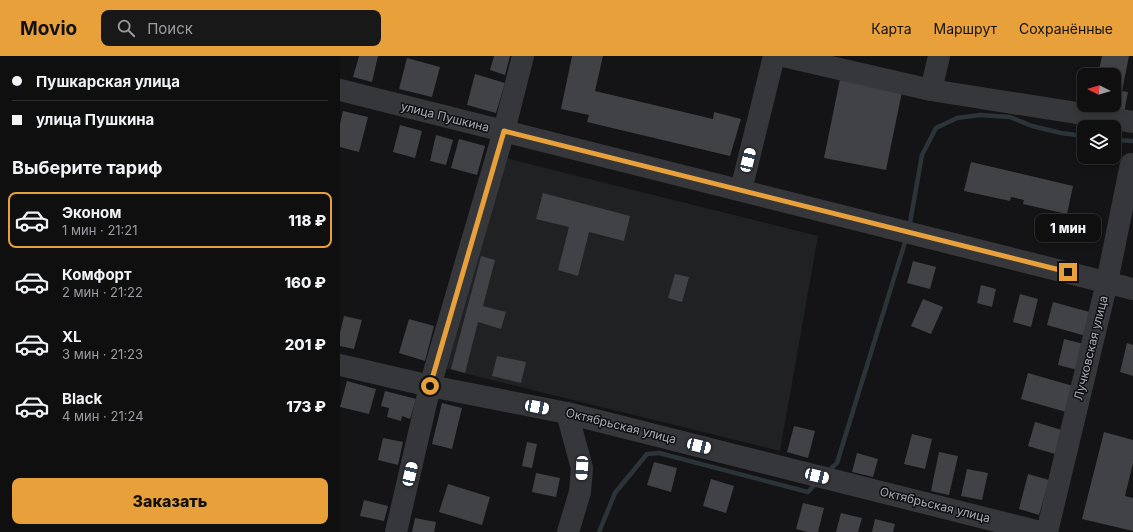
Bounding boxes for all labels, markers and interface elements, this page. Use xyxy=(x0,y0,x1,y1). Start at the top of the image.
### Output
search box xyxy=(101,10,381,46)
text: Movio xyxy=(20,17,77,40)
icon: search xyxy=(115,17,137,39)
text: Поиск xyxy=(147,19,193,38)
text: Карта xyxy=(871,20,912,37)
text: Маршрут xyxy=(934,20,997,37)
text: Сохранённые xyxy=(1019,20,1113,37)
north arrow xyxy=(1077,68,1121,112)
map controls xyxy=(1077,68,1121,164)
text: Пушкарская улица xyxy=(36,72,180,91)
street label: улица Пушкина xyxy=(399,98,491,135)
text: улица Пушкина xyxy=(36,110,154,129)
button: layers xyxy=(1077,120,1121,164)
car xyxy=(739,147,757,173)
text: Выберите тариф xyxy=(12,157,163,178)
icon: car xyxy=(14,202,50,238)
text: Эконом xyxy=(62,203,121,222)
text: 118 ₽ xyxy=(288,211,326,230)
callout: 1 мин xyxy=(1035,214,1101,242)
text: 1 мин xyxy=(1050,220,1086,236)
text: 1 мин · 21:21 xyxy=(62,222,138,238)
route end xyxy=(1059,263,1077,281)
icon: car xyxy=(14,264,50,300)
text: Комфорт xyxy=(62,265,132,284)
text: 160 ₽ xyxy=(284,273,326,292)
text: 2 мин · 21:22 xyxy=(62,284,143,300)
street label: Лучковская улица xyxy=(1070,294,1111,402)
icon: car xyxy=(14,326,50,362)
text: XL xyxy=(62,327,82,346)
text: 201 ₽ xyxy=(285,335,326,354)
text: 3 мин · 21:23 xyxy=(62,346,143,362)
route start xyxy=(421,377,439,395)
icon: car xyxy=(14,388,50,424)
text: Black xyxy=(62,389,102,408)
text: 173 ₽ xyxy=(286,397,326,416)
car xyxy=(524,399,550,415)
street label: Октябрьская улица xyxy=(564,405,678,446)
text: 4 мин · 21:24 xyxy=(62,408,144,424)
car xyxy=(686,437,712,455)
car xyxy=(575,456,589,480)
car xyxy=(401,461,419,487)
car xyxy=(804,467,830,485)
button: Заказать xyxy=(12,478,328,524)
street label: Октябрьская улица xyxy=(878,484,992,525)

